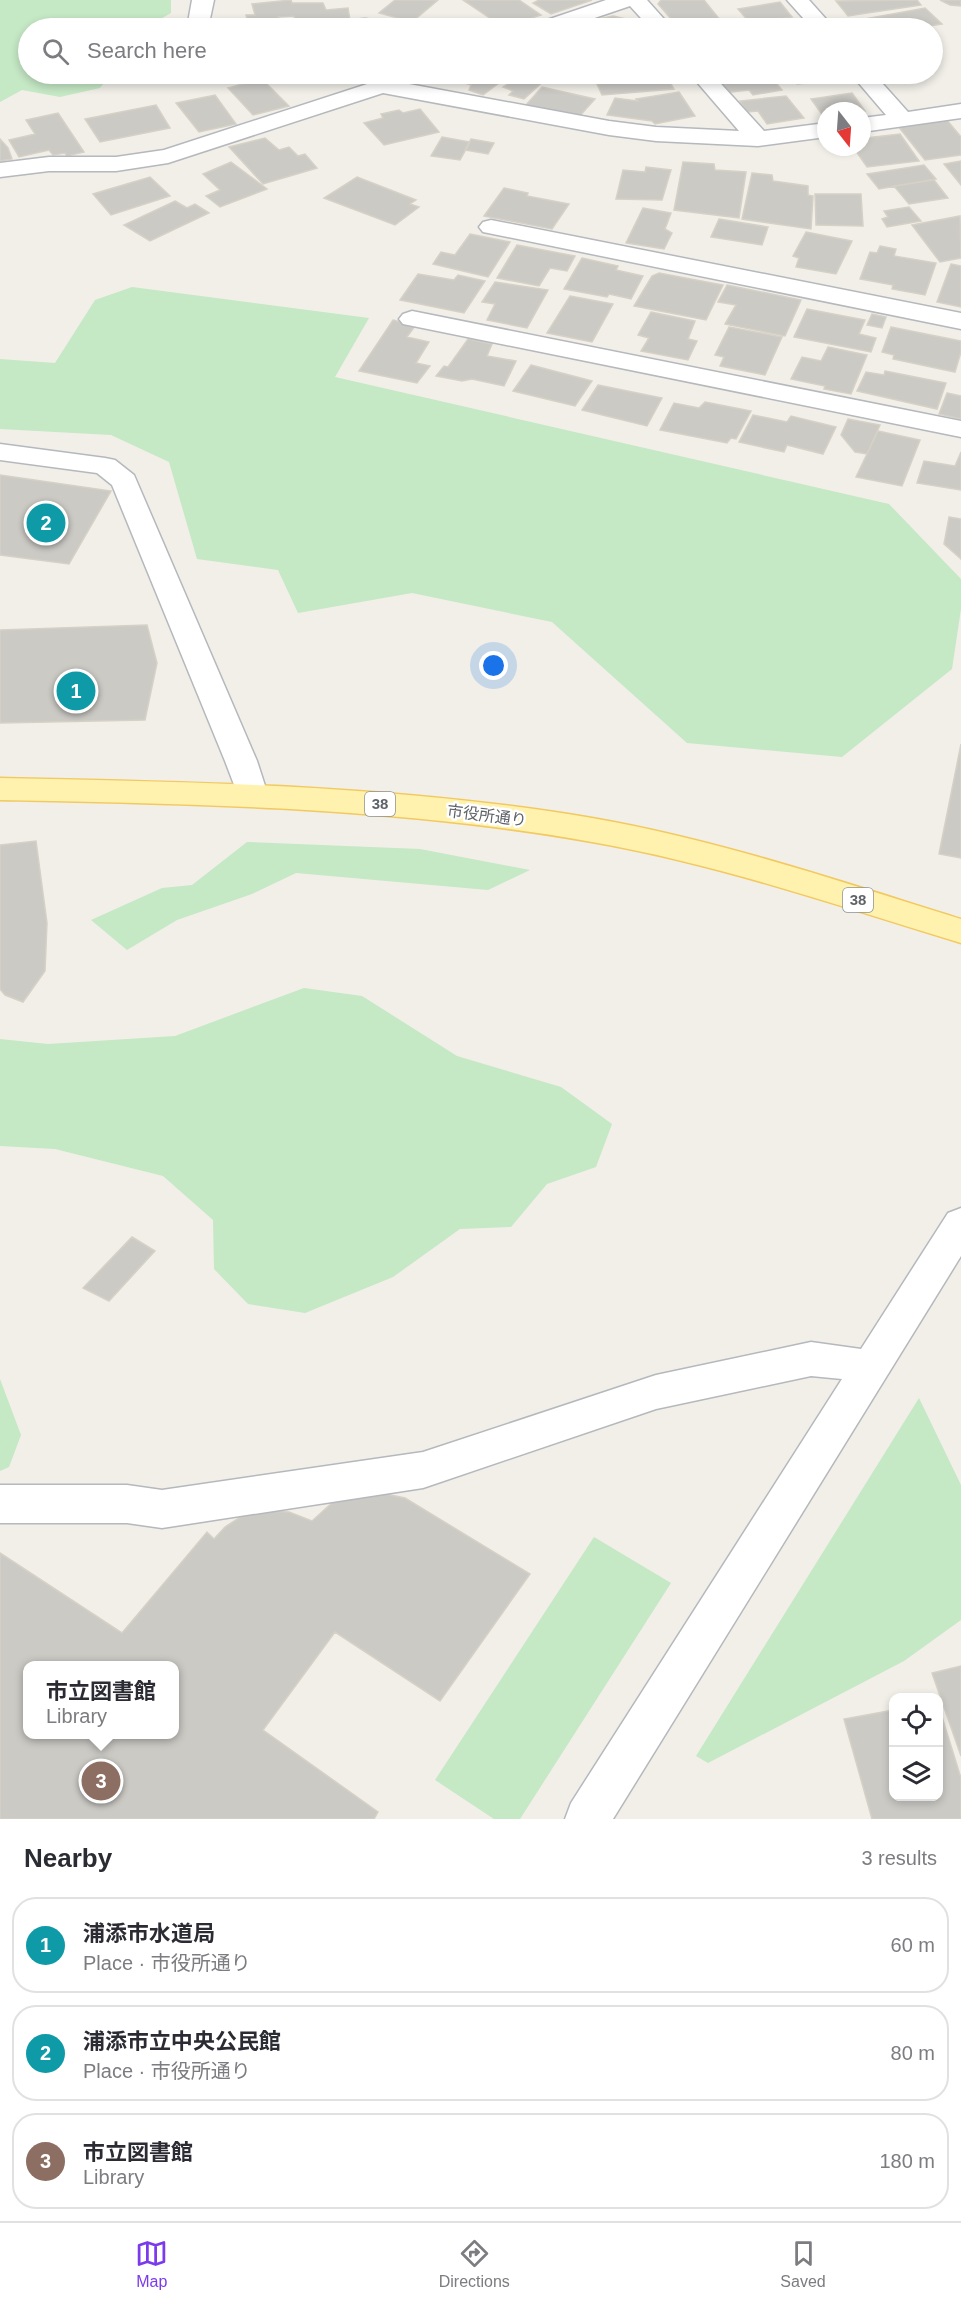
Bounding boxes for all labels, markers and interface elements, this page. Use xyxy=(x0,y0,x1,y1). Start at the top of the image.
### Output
search box xyxy=(18,18,943,84)
icon: search xyxy=(39,35,72,68)
text: Search here xyxy=(87,38,207,63)
north arrow xyxy=(817,102,871,156)
pin: 2 xyxy=(26,500,66,546)
your location xyxy=(479,651,508,680)
pin: 1 xyxy=(56,668,96,714)
road number: 38 xyxy=(365,792,395,816)
street label: 市役所通り xyxy=(446,802,528,829)
road number: 38 xyxy=(843,888,873,912)
popup xyxy=(23,1661,179,1739)
text: 市立図書館 xyxy=(46,1679,156,1704)
map controls xyxy=(889,1693,943,1801)
button: locate xyxy=(889,1693,943,1747)
text: Library xyxy=(46,1705,107,1727)
button: layers xyxy=(889,1747,943,1801)
pin: 3 xyxy=(82,1758,120,1804)
text: Nearby xyxy=(24,1843,112,1873)
text: 3 results xyxy=(861,1847,937,1869)
text: 浦添市水道局 xyxy=(83,1921,215,1946)
text: 1 xyxy=(40,1934,51,1956)
text: 60 m xyxy=(891,1934,935,1956)
text: Place · 市役所通り xyxy=(83,1952,251,1974)
text: 浦添市立中央公民館 xyxy=(83,2029,281,2054)
text: 2 xyxy=(40,2042,51,2064)
text: 80 m xyxy=(891,2042,935,2064)
text: Place · 市役所通り xyxy=(83,2060,251,2082)
text: 市立図書館 xyxy=(83,2140,193,2165)
text: 3 xyxy=(40,2150,51,2172)
text: 180 m xyxy=(879,2150,935,2172)
text: Library xyxy=(83,2166,144,2188)
tab: Map xyxy=(135,2237,168,2291)
tab: Directions xyxy=(439,2237,510,2291)
tab: Saved xyxy=(780,2237,826,2291)

